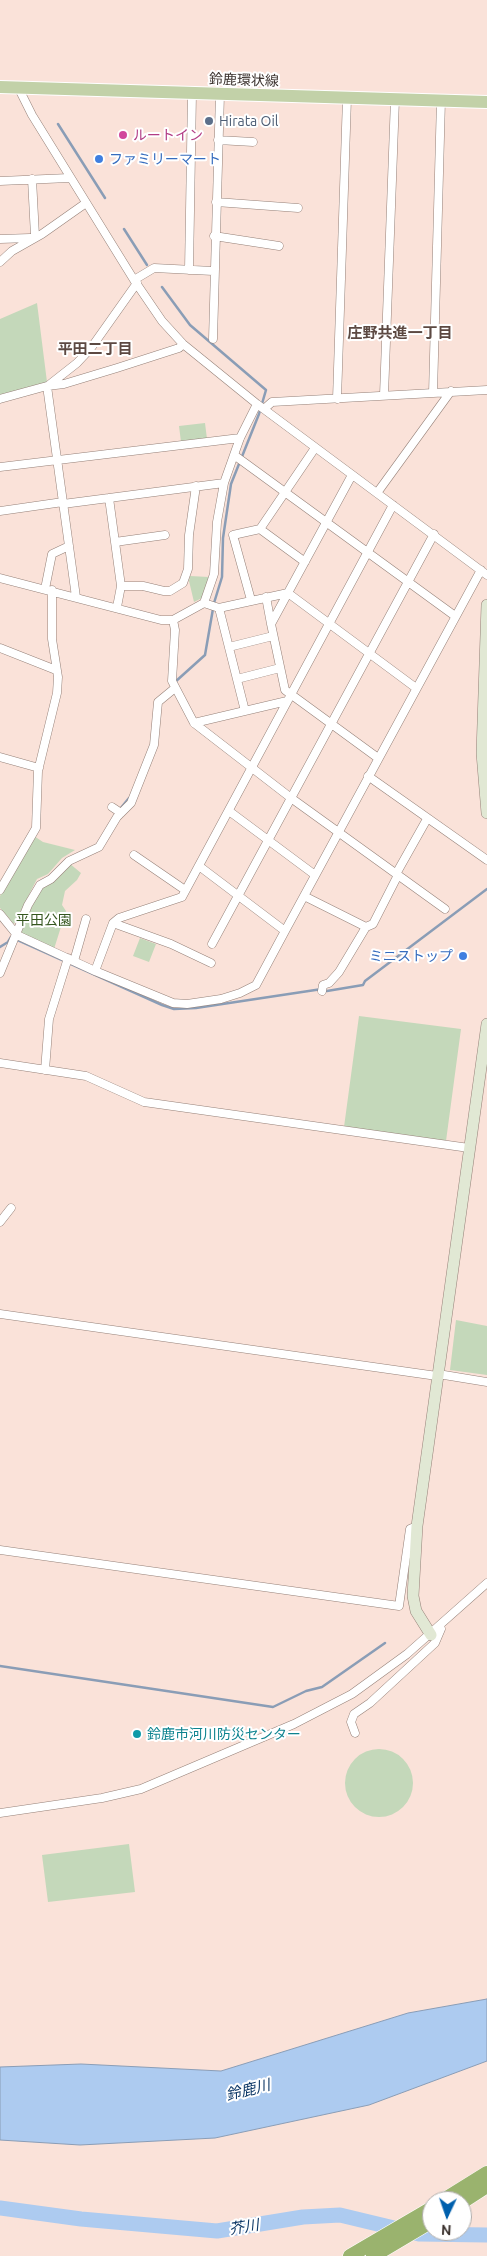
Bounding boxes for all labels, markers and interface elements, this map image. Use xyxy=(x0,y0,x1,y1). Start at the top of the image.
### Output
street label: 鈴鹿環状線 xyxy=(209,70,279,90)
place label: Hirata Oil xyxy=(219,113,278,129)
marker: Hirata Oil xyxy=(203,115,215,127)
place label: ルートイン xyxy=(133,127,203,143)
marker: ルートイン xyxy=(117,129,129,141)
place label: ファミリーマート xyxy=(109,151,221,167)
marker: ファミリーマート xyxy=(93,153,105,165)
district label: 庄野共進一丁目 xyxy=(348,324,452,342)
district label: 平田二丁目 xyxy=(58,340,132,358)
park label: 平田公園 xyxy=(16,912,72,928)
place label: ミニストップ xyxy=(369,948,453,964)
marker: ミニストップ xyxy=(457,950,469,962)
place label: 鈴鹿市河川防災センター xyxy=(147,1726,301,1742)
marker: 鈴鹿市河川防災センター xyxy=(131,1728,143,1740)
water label: 鈴鹿川 xyxy=(224,2076,272,2104)
north arrow xyxy=(422,2191,472,2241)
water label: 芥川 xyxy=(228,2216,260,2238)
text: N xyxy=(441,2222,452,2238)

